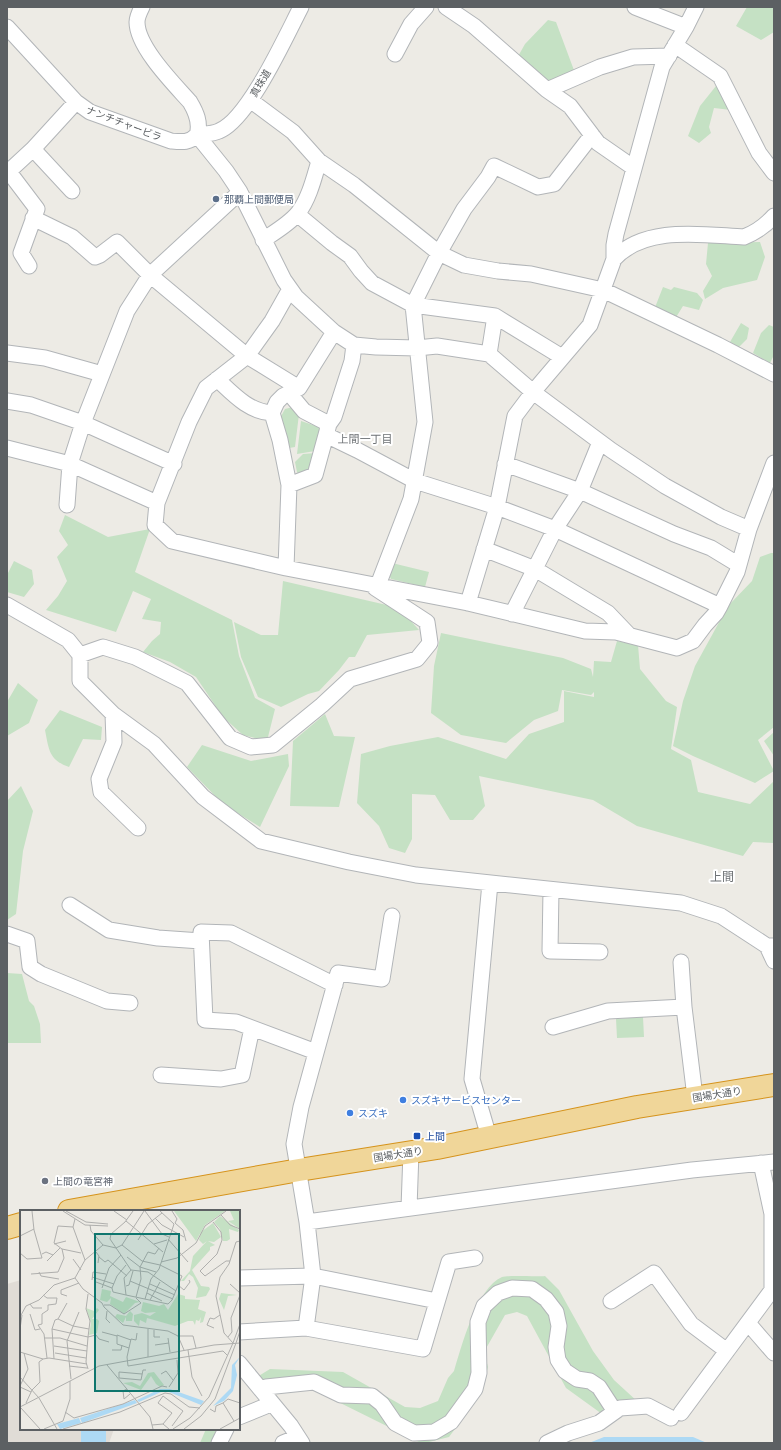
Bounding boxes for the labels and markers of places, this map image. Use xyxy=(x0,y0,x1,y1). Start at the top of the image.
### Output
marker: 那覇上間郵便局 xyxy=(211,194,221,204)
place label: 那覇上間郵便局 xyxy=(224,194,294,206)
marker: スズキサービスセンター xyxy=(398,1095,408,1105)
place label: スズキサービスセンター xyxy=(411,1095,521,1107)
marker: スズキ xyxy=(345,1108,355,1118)
place label: スズキ xyxy=(358,1108,388,1120)
marker: 上間 xyxy=(412,1131,422,1141)
place label: 上間 xyxy=(425,1131,445,1143)
marker: 上間の竜宮神 xyxy=(40,1176,50,1186)
place label: 上間の竜宮神 xyxy=(53,1176,113,1188)

